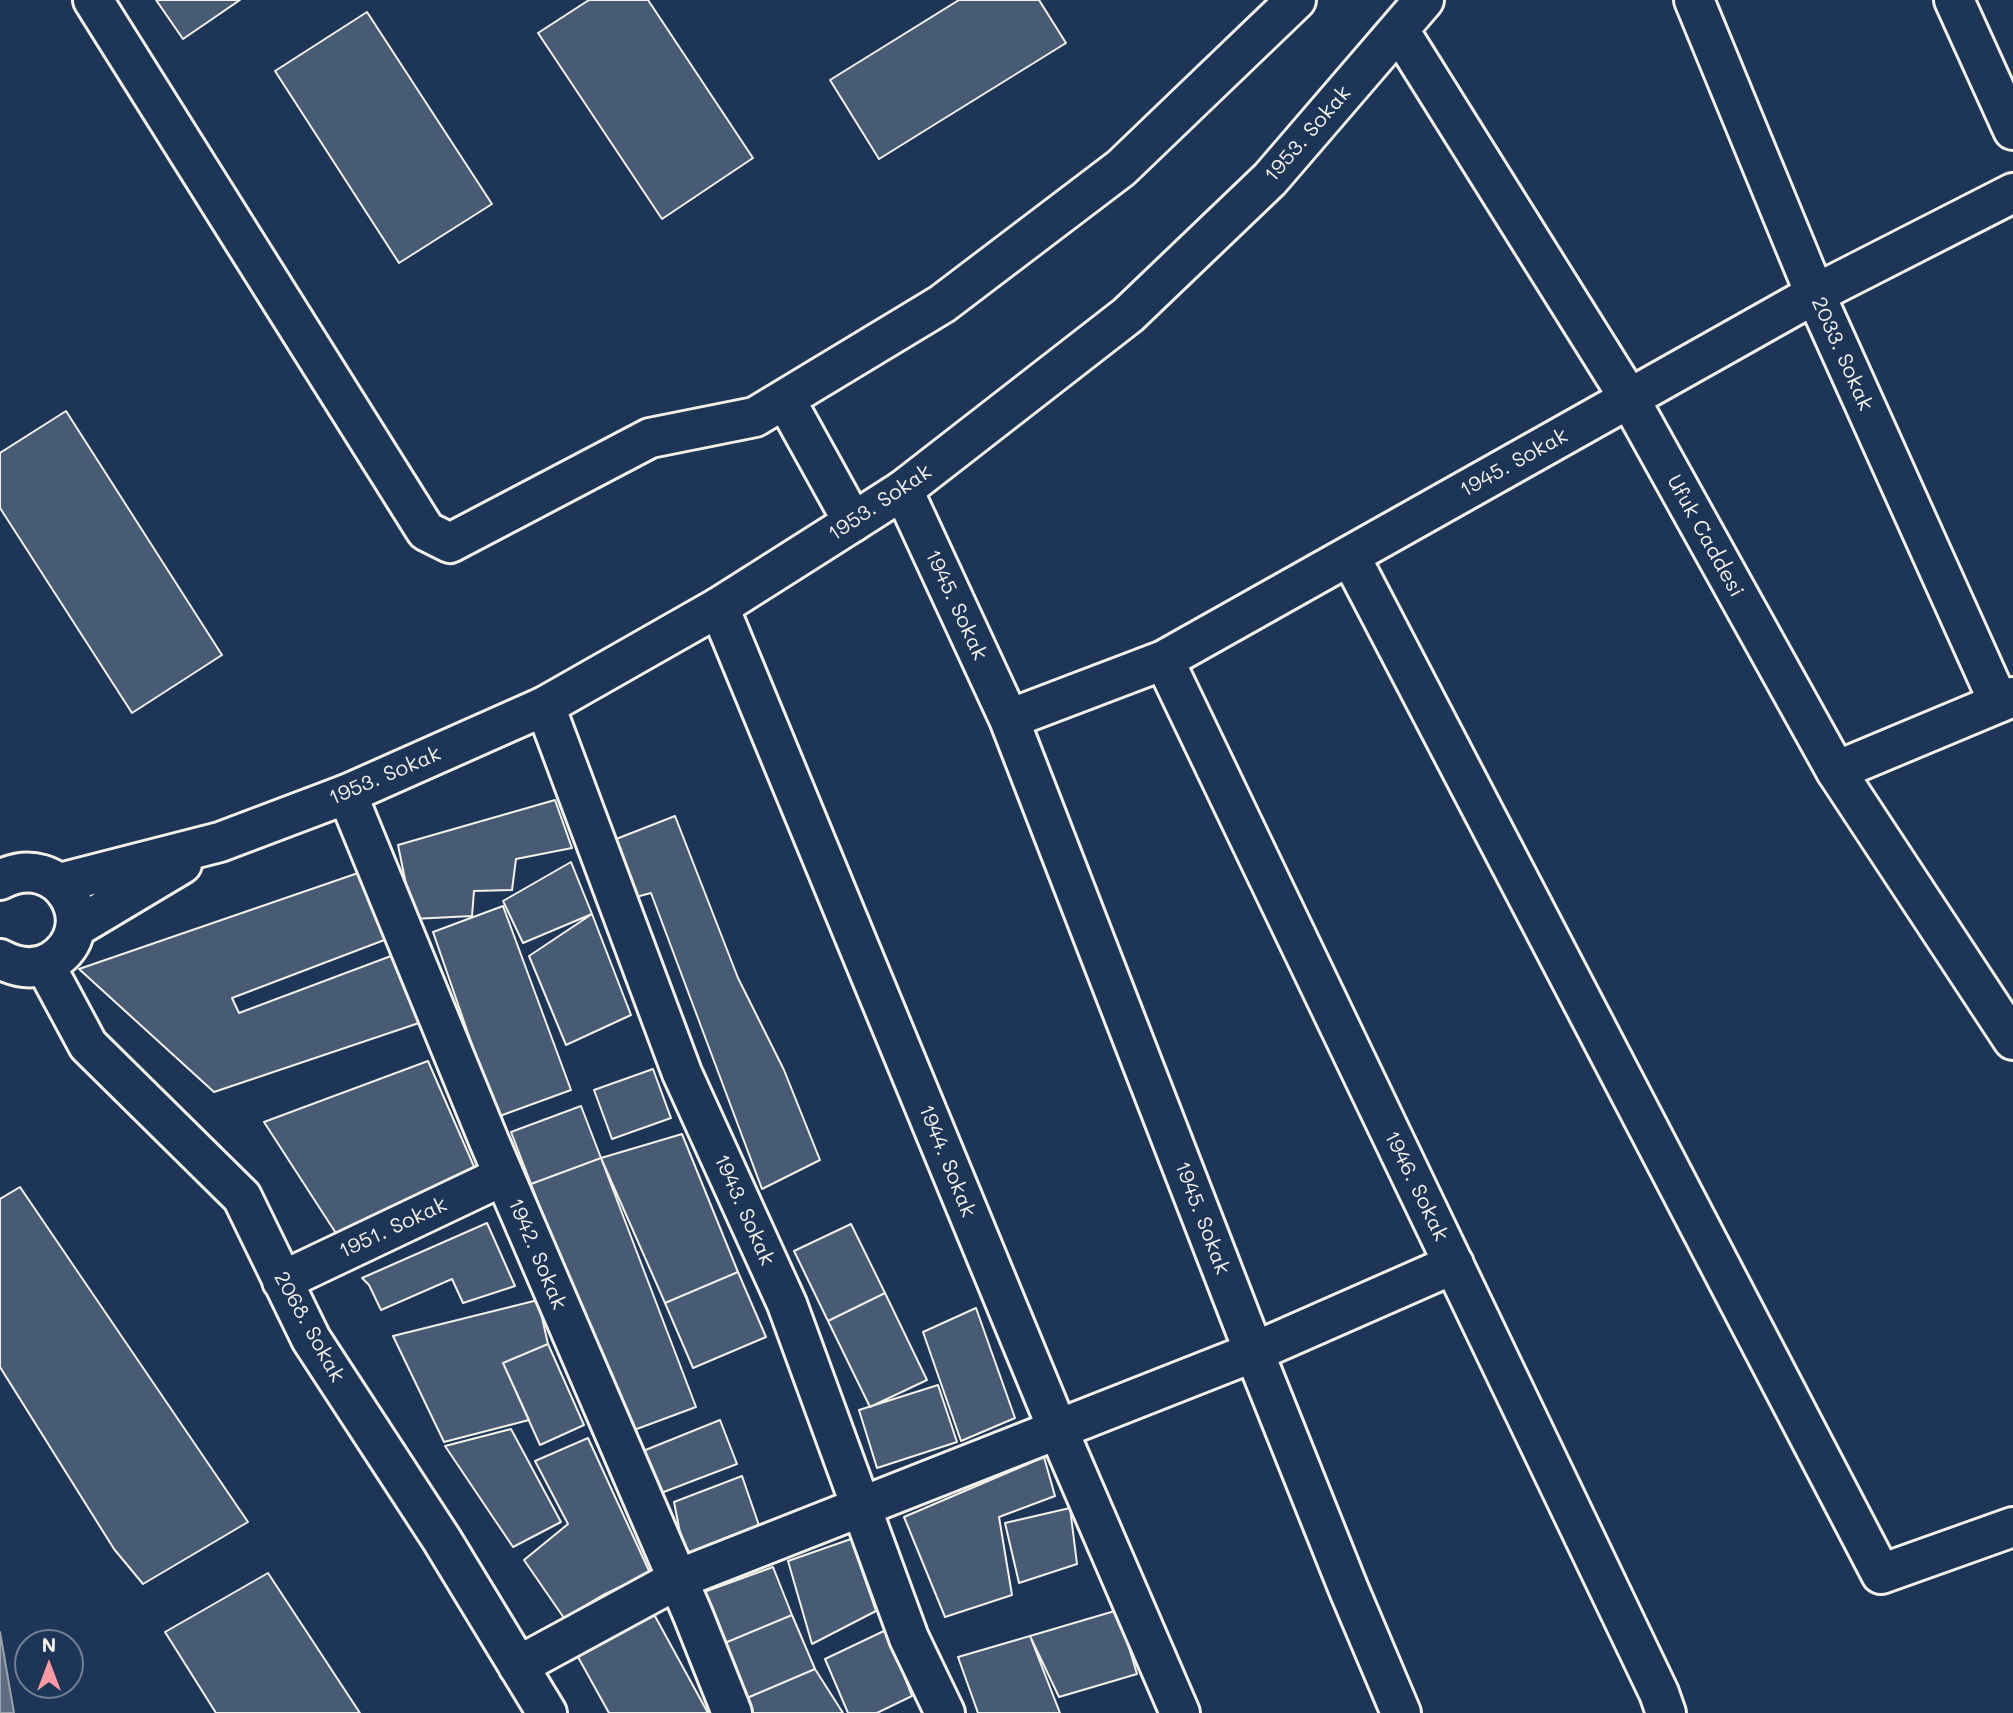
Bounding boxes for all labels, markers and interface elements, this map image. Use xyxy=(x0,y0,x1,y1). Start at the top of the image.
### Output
street label: 1953. Sokak xyxy=(1259,81,1357,187)
street label: 2033. Sokak xyxy=(1806,293,1878,415)
street label: 1945. Sokak xyxy=(1456,423,1572,503)
street label: 1953. Sokak xyxy=(824,459,936,547)
street label: Ufuk Caddesi xyxy=(1661,470,1749,602)
street label: 1945. Sokak xyxy=(919,546,993,664)
street label: 1953. Sokak xyxy=(325,741,445,811)
street label: 1944. Sokak xyxy=(913,1101,981,1221)
street label: 1946. Sokak xyxy=(1379,1127,1453,1245)
street label: 1943. Sokak xyxy=(708,1151,780,1269)
street label: 1945. Sokak xyxy=(1169,1158,1235,1278)
street label: 1951. Sokak xyxy=(335,1192,451,1264)
street label: 1942. Sokak xyxy=(502,1195,572,1313)
street label: 2068. Sokak xyxy=(268,1267,350,1387)
north arrow xyxy=(14,1629,84,1699)
text: N xyxy=(42,1632,56,1657)

